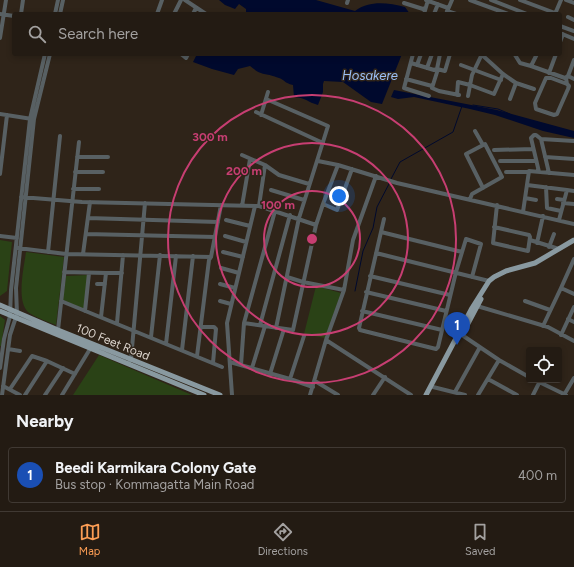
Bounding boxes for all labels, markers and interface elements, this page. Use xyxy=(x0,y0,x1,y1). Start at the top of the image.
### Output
search box xyxy=(12,12,562,56)
icon: search xyxy=(26,23,48,45)
text: Search here xyxy=(58,25,138,43)
water label: Hosakere xyxy=(342,68,398,83)
text: 300 m xyxy=(192,130,228,144)
text: 200 m xyxy=(226,164,262,178)
your location xyxy=(329,186,349,206)
text: 100 m xyxy=(261,198,295,212)
centre of rings xyxy=(305,232,319,246)
pin: 1 xyxy=(444,312,470,345)
street label: 100 Feet Road xyxy=(74,321,152,363)
map controls xyxy=(526,347,562,383)
button: locate xyxy=(526,347,562,383)
text: Nearby xyxy=(16,411,74,431)
text: Beedi Karmikara Colony Gate xyxy=(55,459,256,477)
text: 1 xyxy=(27,468,33,483)
text: 400 m xyxy=(518,468,557,483)
text: Bus stop · Kommagatta Main Road xyxy=(55,477,254,492)
tab: Map xyxy=(79,521,101,558)
tab: Directions xyxy=(258,521,308,558)
tab: Saved xyxy=(465,521,495,558)

